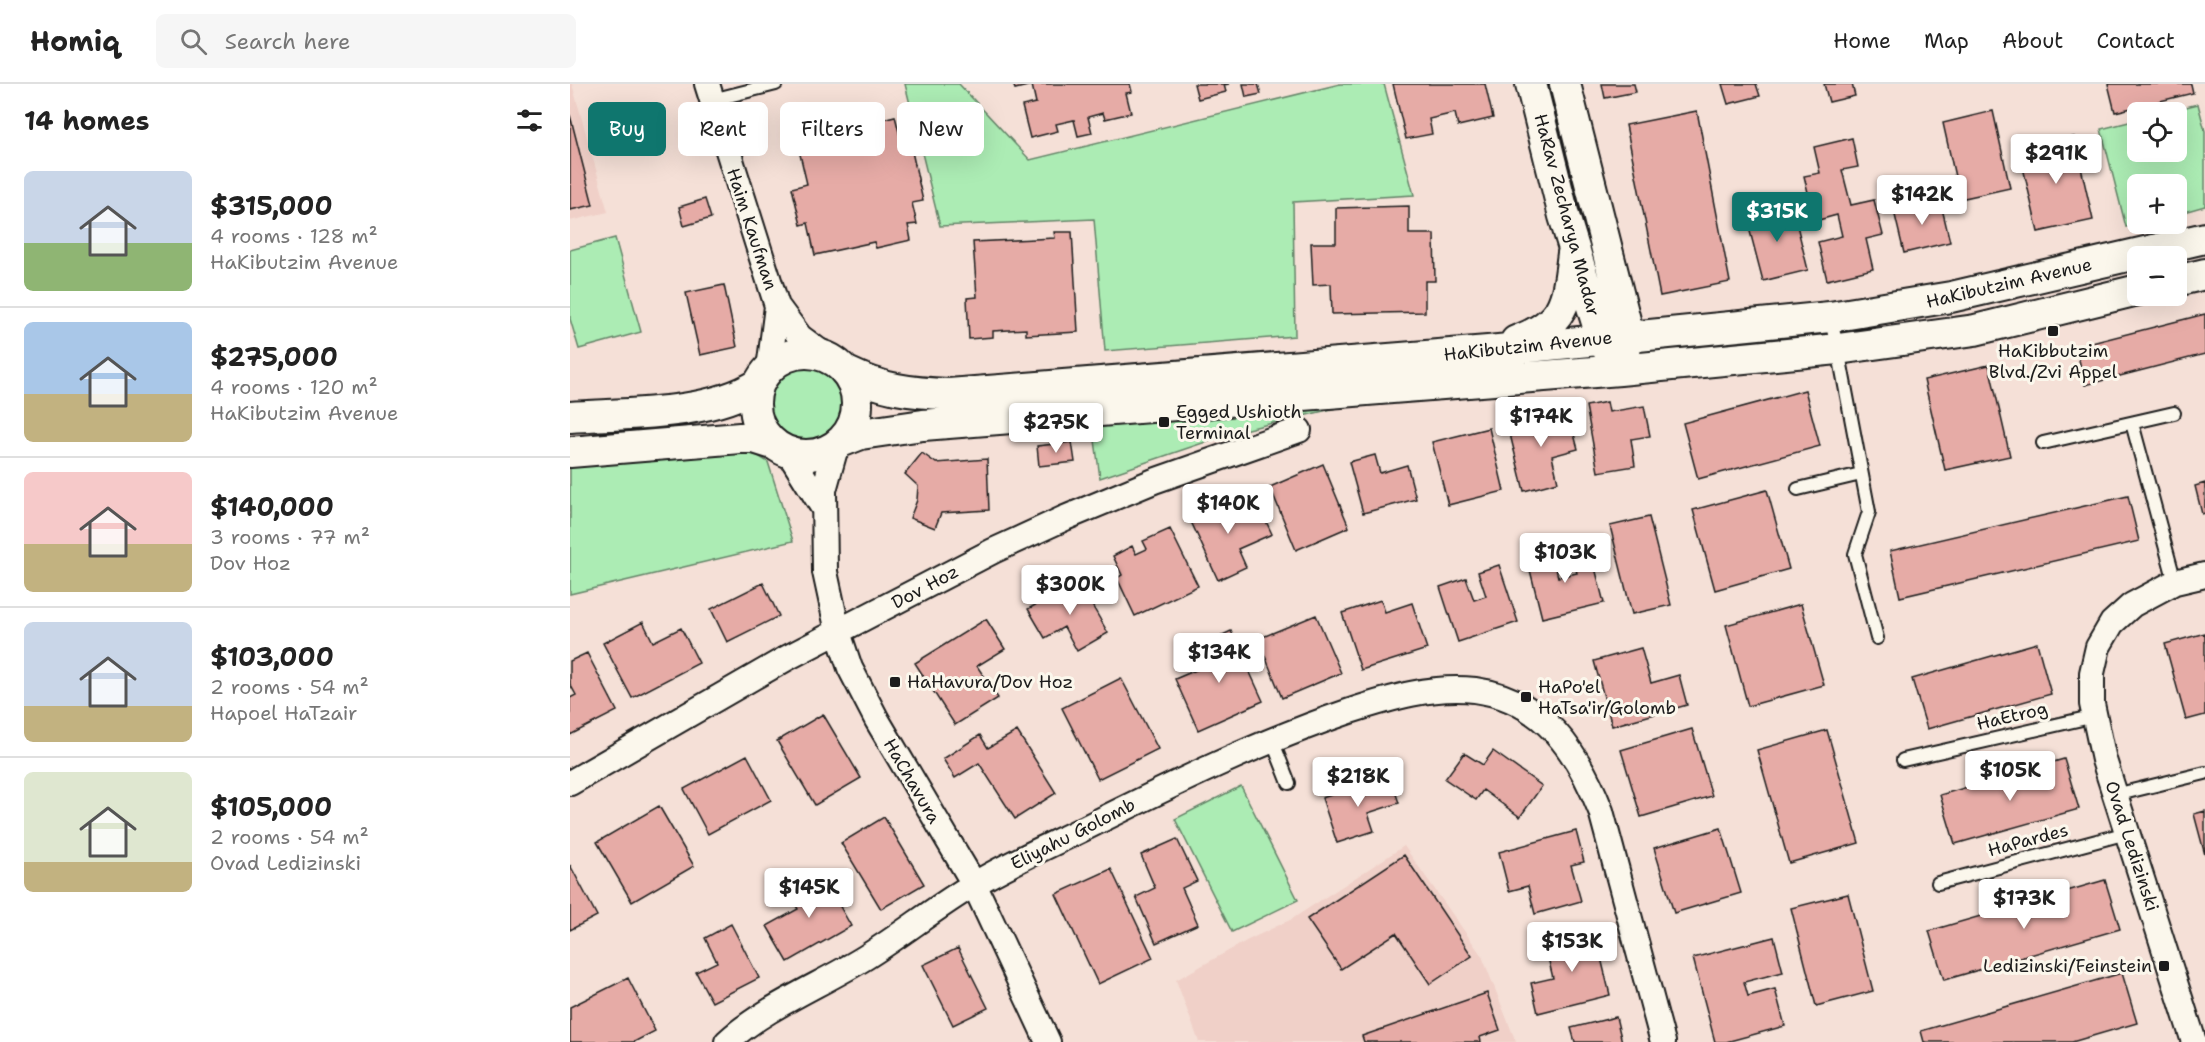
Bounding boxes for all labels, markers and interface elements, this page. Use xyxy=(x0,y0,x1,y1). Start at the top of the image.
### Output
search box xyxy=(156,14,576,68)
text: Homiq xyxy=(30,22,120,60)
icon: search xyxy=(177,25,210,58)
text: Search here xyxy=(225,27,351,56)
text: Home xyxy=(1833,27,1891,55)
text: Map xyxy=(1924,27,1969,55)
text: About xyxy=(2002,27,2063,55)
text: Contact xyxy=(2096,27,2175,55)
chip: Buy xyxy=(588,102,666,156)
chip: Rent xyxy=(678,102,768,156)
chip: Filters xyxy=(780,102,885,156)
chip: New xyxy=(897,102,984,156)
map controls xyxy=(2127,102,2187,306)
button: locate xyxy=(2127,102,2187,162)
text: 14 homes xyxy=(24,103,150,138)
icon: filters xyxy=(513,104,546,137)
street label: HaRav Zecharya Madar xyxy=(1528,111,1606,319)
pin: $291K xyxy=(2014,134,2098,185)
text: $291K xyxy=(2025,140,2087,166)
street label: Haim Kaufman xyxy=(721,165,783,293)
button: + xyxy=(2127,174,2187,234)
pin: $142K xyxy=(1880,175,1964,226)
text: $142K xyxy=(1891,181,1953,207)
text: $315,000 xyxy=(210,188,333,223)
pin: $315K xyxy=(1735,192,1819,243)
icon: home xyxy=(72,195,144,267)
text: $315K xyxy=(1746,198,1808,224)
text: 4 rooms · 128 m² xyxy=(210,223,378,249)
button: − xyxy=(2127,246,2187,306)
text: HaKibutzim Avenue xyxy=(210,249,398,275)
street label: HaKibutzim Avenue xyxy=(1924,252,2094,314)
marker: HaKibbutzim Blvd./Zvi Appel xyxy=(2046,324,2060,338)
street label: HaKibutzim Avenue xyxy=(1442,325,1614,367)
text: $275,000 xyxy=(210,339,338,374)
place label: HaKibbutzim Blvd./Zvi Appel xyxy=(1989,339,2118,384)
icon: home xyxy=(72,346,144,418)
text: 4 rooms · 120 m² xyxy=(210,374,378,400)
pin: $174K xyxy=(1499,397,1583,448)
text: HaKibutzim Avenue xyxy=(210,400,398,426)
place label: Egged Ushioth Terminal xyxy=(1176,400,1302,445)
pin: $275K xyxy=(1014,403,1098,454)
text: $174K xyxy=(1509,403,1573,429)
text: $275K xyxy=(1023,409,1089,435)
marker: Egged Ushioth Terminal xyxy=(1157,415,1171,429)
pin: $140K xyxy=(1186,484,1270,535)
text: $140,000 xyxy=(210,489,334,524)
text: $140K xyxy=(1196,490,1260,516)
icon: home xyxy=(72,496,144,568)
text: 3 rooms · 77 m² xyxy=(210,524,370,550)
pin: $103K xyxy=(1523,533,1607,584)
text: $103K xyxy=(1534,539,1596,565)
text: Dov Hoz xyxy=(210,550,291,576)
street label: Dov Hoz xyxy=(887,559,963,615)
pin: $300K xyxy=(1028,565,1112,616)
text: $300K xyxy=(1035,571,1105,597)
pin: $134K xyxy=(1177,633,1261,684)
text: $103,000 xyxy=(210,639,334,674)
text: $134K xyxy=(1187,639,1251,665)
icon: home xyxy=(72,646,144,718)
place label: HaHavura/Dov Hoz xyxy=(907,670,1073,694)
text: 2 rooms · 54 m² xyxy=(210,674,369,700)
marker: HaHavura/Dov Hoz xyxy=(888,675,902,689)
place label: HaPo'el HaTsa'ir/Golomb xyxy=(1538,675,1676,720)
marker: HaPo'el HaTsa'ir/Golomb xyxy=(1519,690,1533,704)
street label: HaEtrog xyxy=(1974,696,2050,736)
text: Hapoel HaTzair xyxy=(210,700,358,726)
street label: HaChavura xyxy=(878,734,946,828)
pin: $105K xyxy=(1968,751,2052,802)
pin: $218K xyxy=(1316,757,1400,808)
text: $105K xyxy=(1979,757,2041,783)
text: $218K xyxy=(1326,763,1390,789)
street label: Ovad Ledizinski xyxy=(2100,778,2164,914)
text: $105,000 xyxy=(210,789,332,824)
street label: Eliyahu Golomb xyxy=(1007,792,1139,876)
icon: home xyxy=(72,796,144,868)
street label: HaPardes xyxy=(1985,818,2071,862)
text: 2 rooms · 54 m² xyxy=(210,824,369,850)
text: Ovad Ledizinski xyxy=(210,850,361,876)
pin: $145K xyxy=(767,868,851,919)
text: $145K xyxy=(778,874,840,900)
pin: $173K xyxy=(1982,879,2066,930)
text: $173K xyxy=(1993,885,2055,911)
pin: $153K xyxy=(1530,922,1614,973)
text: $153K xyxy=(1541,928,1603,954)
place label: Ledizinski/Feinstein xyxy=(1983,954,2152,978)
marker: Ledizinski/Feinstein xyxy=(2157,959,2171,973)

